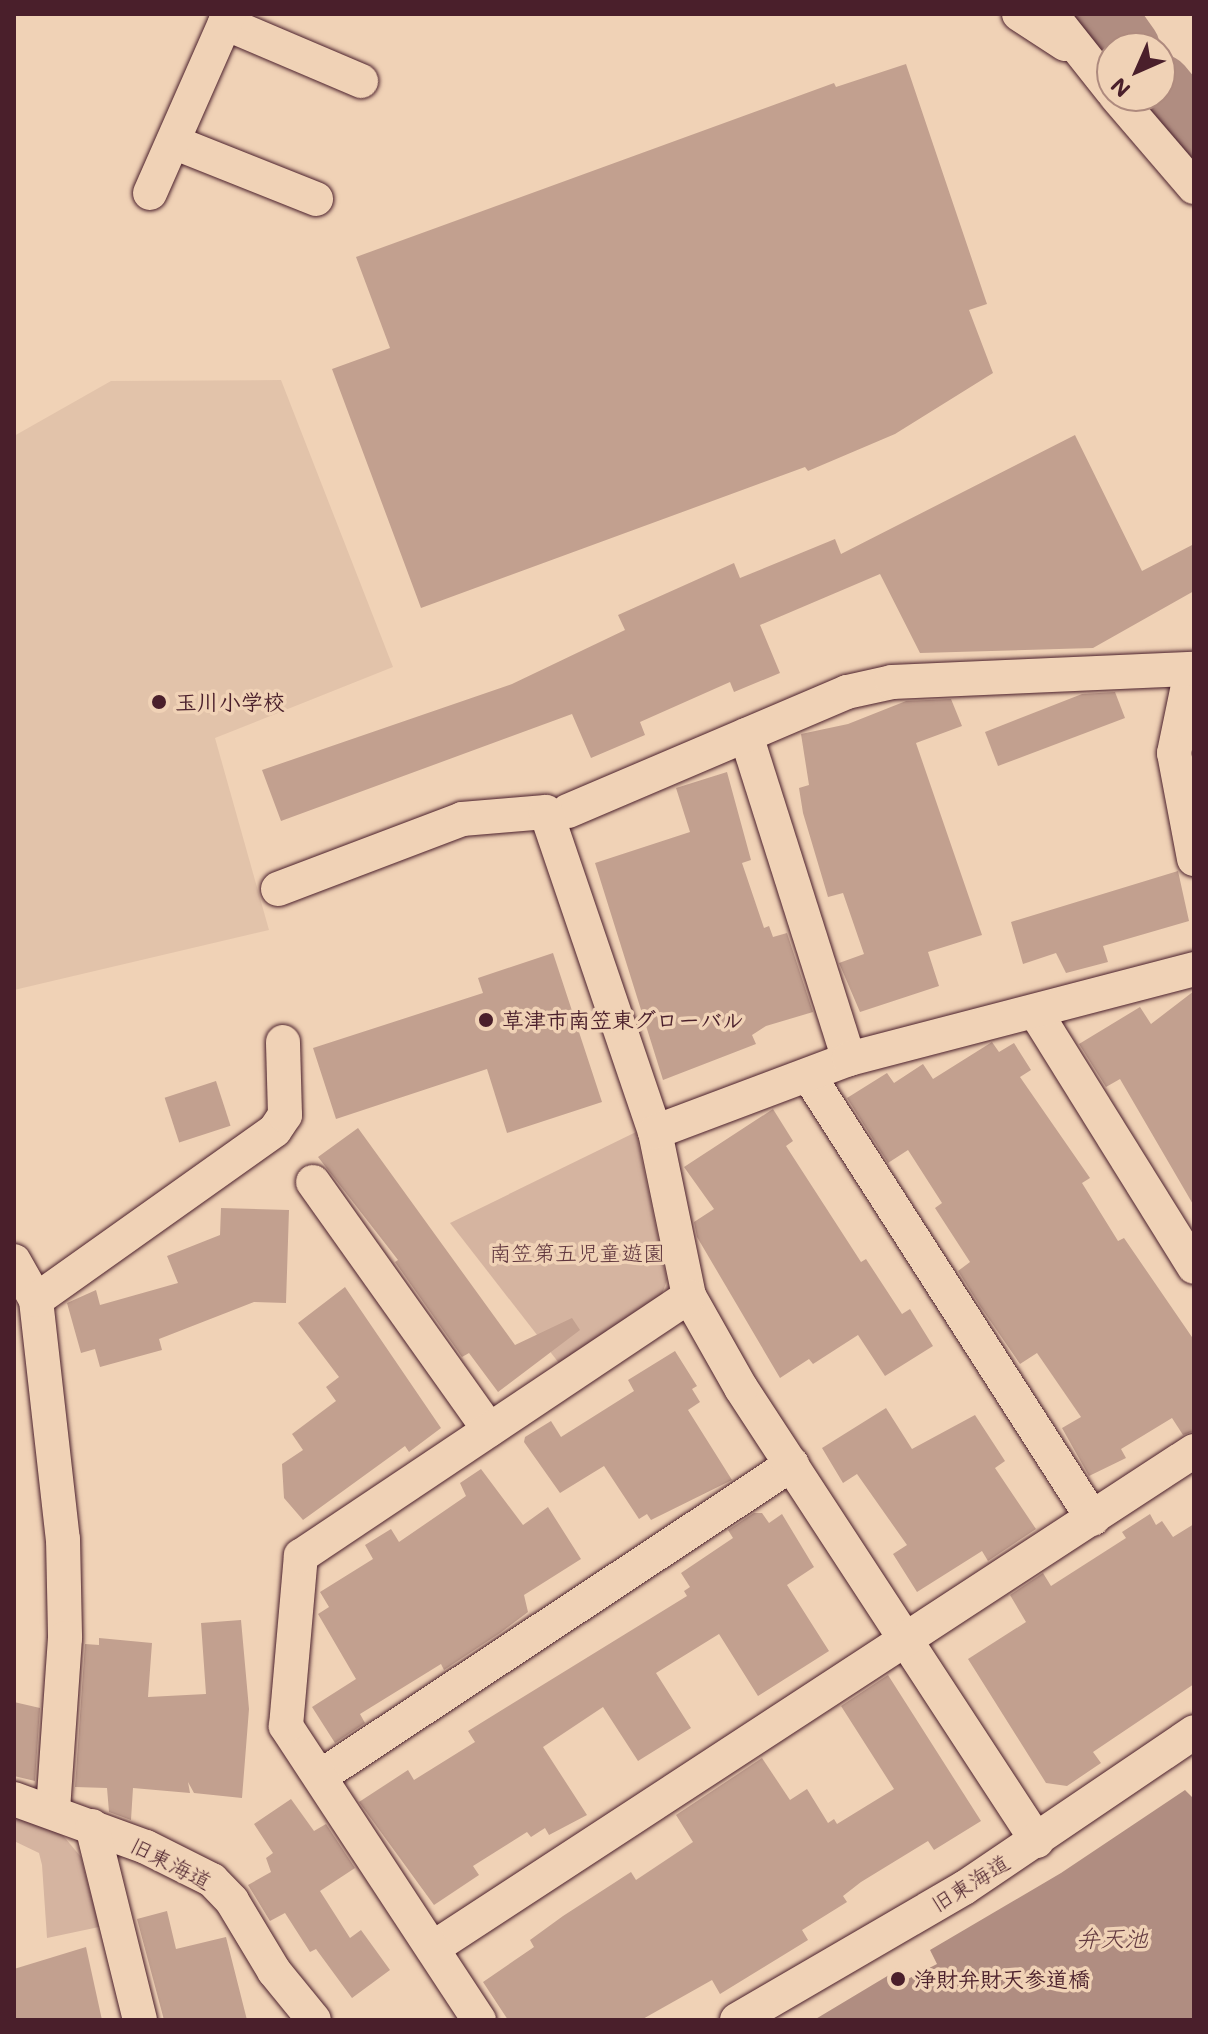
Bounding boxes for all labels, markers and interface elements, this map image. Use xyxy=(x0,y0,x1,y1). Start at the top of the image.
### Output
north arrow xyxy=(1096,32,1176,112)
text: N xyxy=(1104,72,1136,104)
place label: 玉川小学校 xyxy=(175,689,285,715)
marker: 玉川小学校 xyxy=(150,693,168,711)
place label: 草津市南笠東グローバル xyxy=(502,1007,744,1033)
marker: 草津市南笠東グローバル xyxy=(477,1011,495,1029)
park label: 南笠第五児童遊園 xyxy=(489,1240,665,1266)
street label: 旧東海道 xyxy=(126,1831,216,1895)
street label: 旧東海道 xyxy=(926,1848,1014,1918)
water label: 弁天池 xyxy=(1076,1924,1148,1952)
place label: 浄財弁財天参道橋 xyxy=(914,1966,1090,1992)
marker: 浄財弁財天参道橋 xyxy=(889,1970,907,1988)

